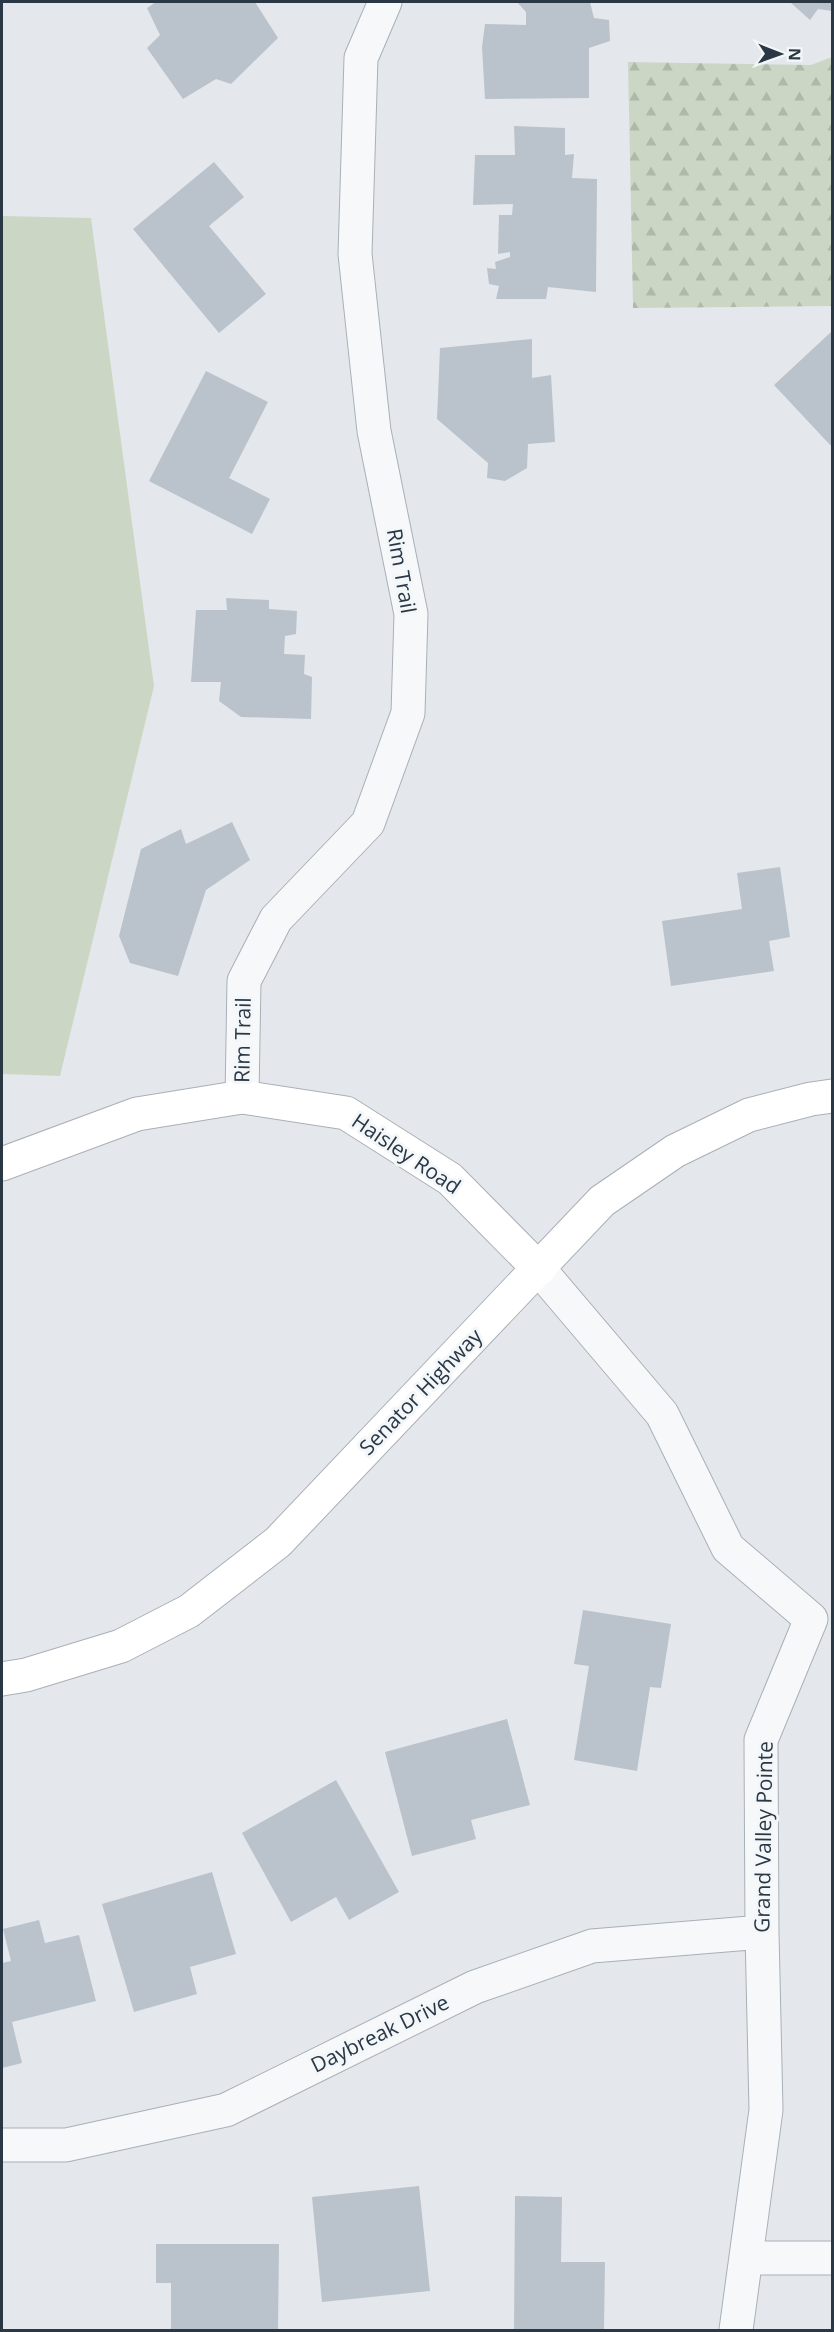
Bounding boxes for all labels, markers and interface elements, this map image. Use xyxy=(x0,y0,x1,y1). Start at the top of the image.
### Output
north arrow xyxy=(750,24,810,84)
text: N xyxy=(784,48,806,61)
street label: Rim Trail xyxy=(381,526,423,615)
street label: Rim Trail xyxy=(227,997,257,1083)
street label: Haisley Road xyxy=(347,1106,466,1200)
street label: Senator Highway xyxy=(353,1322,488,1461)
street label: Grand Valley Pointe xyxy=(747,1741,779,1933)
street label: Daybreak Drive xyxy=(306,1988,453,2079)

